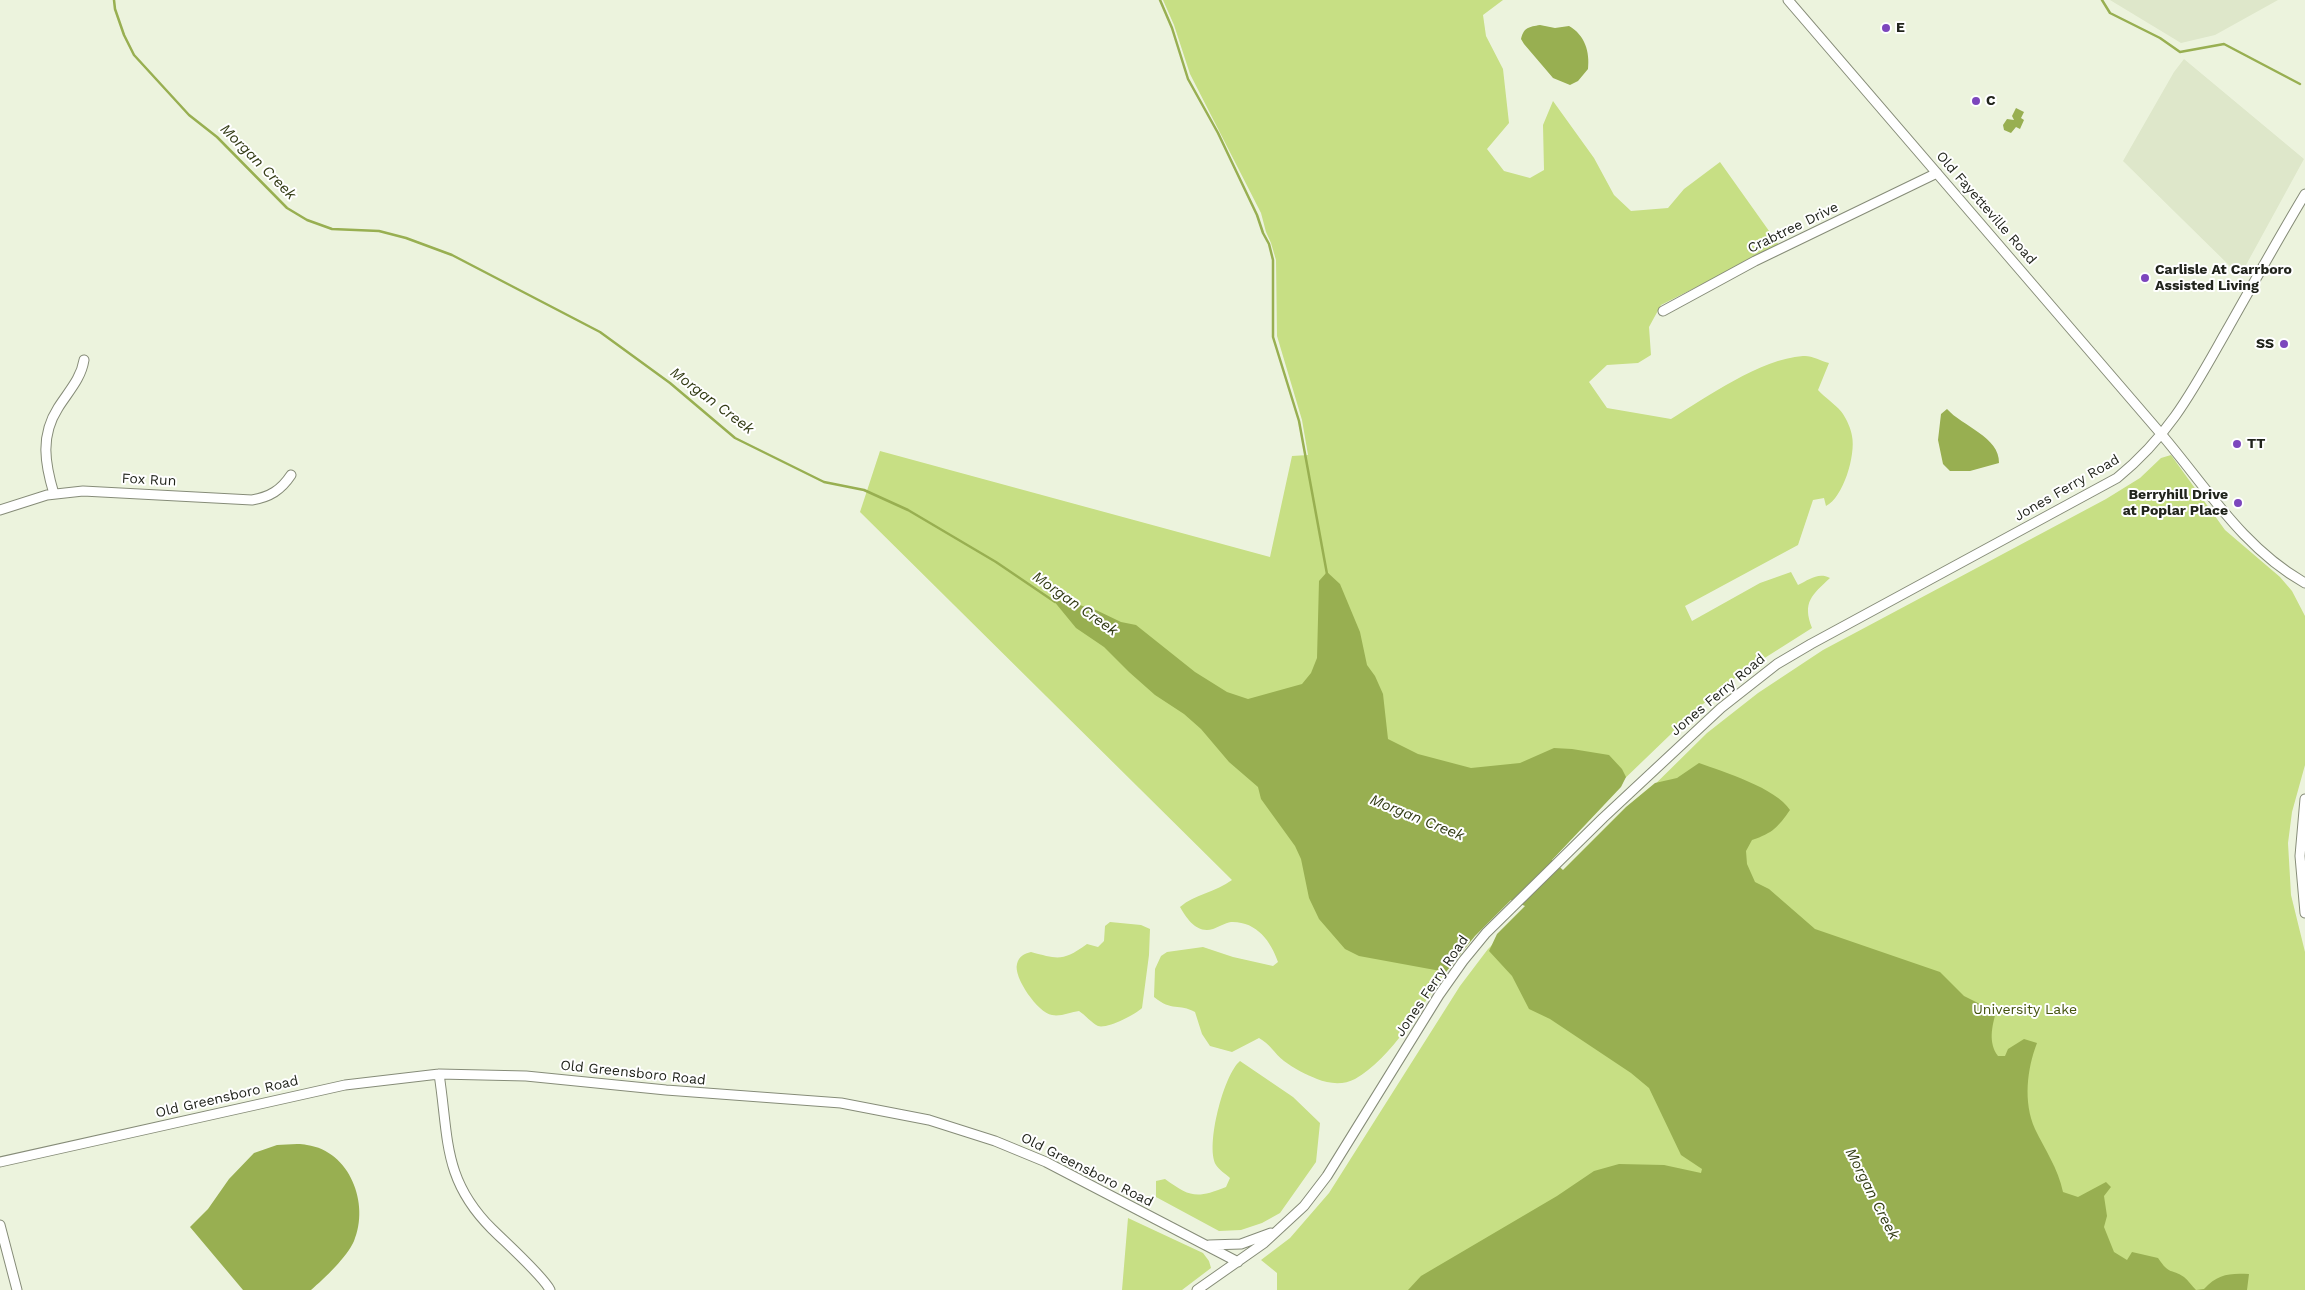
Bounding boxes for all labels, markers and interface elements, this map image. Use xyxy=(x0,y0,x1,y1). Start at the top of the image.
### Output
place label: E xyxy=(1896,20,1905,36)
marker: E xyxy=(1880,22,1892,34)
place label: C xyxy=(1986,93,1996,109)
marker: C xyxy=(1970,95,1982,107)
water label: Morgan Creek xyxy=(216,120,300,204)
street label: Old Fayetteville Road xyxy=(1932,148,2040,268)
street label: Crabtree Drive xyxy=(1745,199,1841,257)
place label: Carlisle At Carrboro Assisted Living xyxy=(2155,262,2292,294)
marker: Carlisle At Carrboro Assisted Living xyxy=(2139,272,2151,284)
place label: SS xyxy=(2256,336,2274,352)
marker: SS xyxy=(2278,338,2290,350)
water label: Morgan Creek xyxy=(667,364,757,438)
place label: TT xyxy=(2247,436,2265,452)
marker: TT xyxy=(2231,438,2243,450)
street label: Jones Ferry Road xyxy=(2011,451,2123,525)
street label: Fox Run xyxy=(121,470,177,490)
place label: Berryhill Drive at Poplar Place xyxy=(2123,487,2228,520)
marker: Berryhill Drive at Poplar Place xyxy=(2232,497,2244,509)
water label: Morgan Creek xyxy=(1029,568,1121,640)
street label: Jones Ferry Road xyxy=(1667,650,1769,740)
water label: Morgan Creek xyxy=(1367,791,1467,845)
street label: Jones Ferry Road xyxy=(1392,932,1472,1040)
park label: University Lake xyxy=(1973,1002,2077,1018)
street label: Old Greensboro Road xyxy=(559,1057,707,1089)
street label: Old Greensboro Road xyxy=(154,1072,300,1122)
street label: Old Greensboro Road xyxy=(1018,1129,1156,1211)
water label: Morgan Creek xyxy=(1841,1145,1903,1243)

